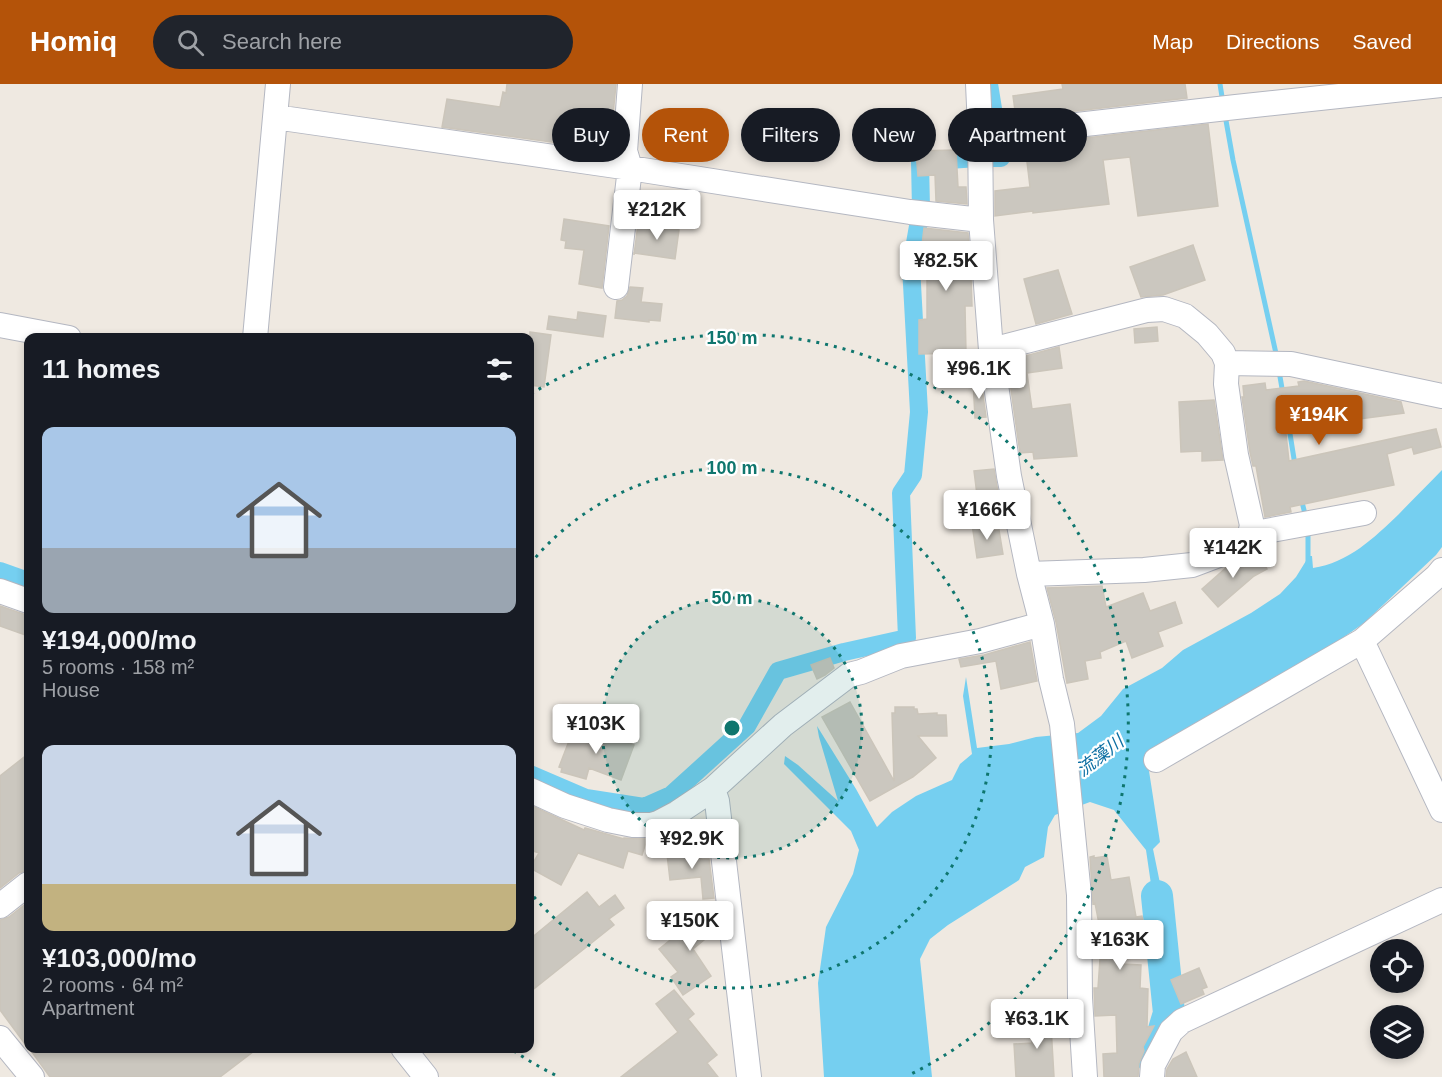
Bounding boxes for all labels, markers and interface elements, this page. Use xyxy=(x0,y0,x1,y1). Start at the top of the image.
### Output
search box xyxy=(153,15,573,69)
text: Homiq xyxy=(30,26,117,57)
icon: search xyxy=(174,26,207,59)
text: Search here xyxy=(222,29,342,54)
text: Map xyxy=(1152,30,1193,53)
text: Directions xyxy=(1226,30,1319,53)
text: Saved xyxy=(1352,30,1412,53)
chip: Buy xyxy=(552,108,630,162)
chip: Rent xyxy=(642,108,729,162)
chip: Filters xyxy=(741,108,840,162)
chip: New xyxy=(852,108,936,162)
chip: Apartment xyxy=(948,108,1087,162)
pin: ¥212K xyxy=(615,190,699,241)
text: ¥212K xyxy=(628,198,686,220)
pin: ¥82.5K xyxy=(897,241,995,292)
text: ¥82.5K xyxy=(914,249,978,271)
text: 150 m xyxy=(706,328,758,348)
pin: ¥96.1K xyxy=(930,349,1028,400)
icon: filters xyxy=(483,353,516,386)
text: 11 homes xyxy=(42,354,161,384)
text: ¥96.1K xyxy=(947,357,1011,379)
pin: ¥194K xyxy=(1277,395,1361,446)
text: ¥194K xyxy=(1290,403,1348,425)
text: 100 m xyxy=(706,458,758,478)
icon: home xyxy=(225,466,333,574)
pin: ¥166K xyxy=(945,490,1029,541)
text: ¥166K xyxy=(958,498,1016,520)
pin: ¥142K xyxy=(1191,528,1275,579)
text: ¥142K xyxy=(1204,536,1262,558)
text: 50 m xyxy=(711,588,753,608)
text: ¥194,000/mo xyxy=(42,625,197,655)
text: 5 rooms · 158 m² xyxy=(42,656,194,678)
text: House xyxy=(42,679,100,701)
pin: ¥103K xyxy=(554,704,638,755)
text: ¥103K xyxy=(567,712,625,734)
centre of rings xyxy=(722,718,742,738)
water label: 流藻川 xyxy=(1073,730,1129,781)
icon: home xyxy=(225,784,333,892)
pin: ¥92.9K xyxy=(643,819,741,870)
text: ¥92.9K xyxy=(660,827,724,849)
pin: ¥150K xyxy=(648,901,732,952)
text: ¥150K xyxy=(661,909,719,931)
pin: ¥163K xyxy=(1078,920,1162,971)
text: ¥163K xyxy=(1091,928,1149,950)
map controls xyxy=(1370,939,1424,1059)
button: locate xyxy=(1370,939,1424,993)
text: ¥103,000/mo xyxy=(42,943,197,973)
text: 2 rooms · 64 m² xyxy=(42,974,183,996)
text: Apartment xyxy=(42,997,134,1019)
pin: ¥63.1K xyxy=(988,999,1086,1050)
button: layers xyxy=(1370,1005,1424,1059)
text: ¥63.1K xyxy=(1005,1007,1069,1029)

